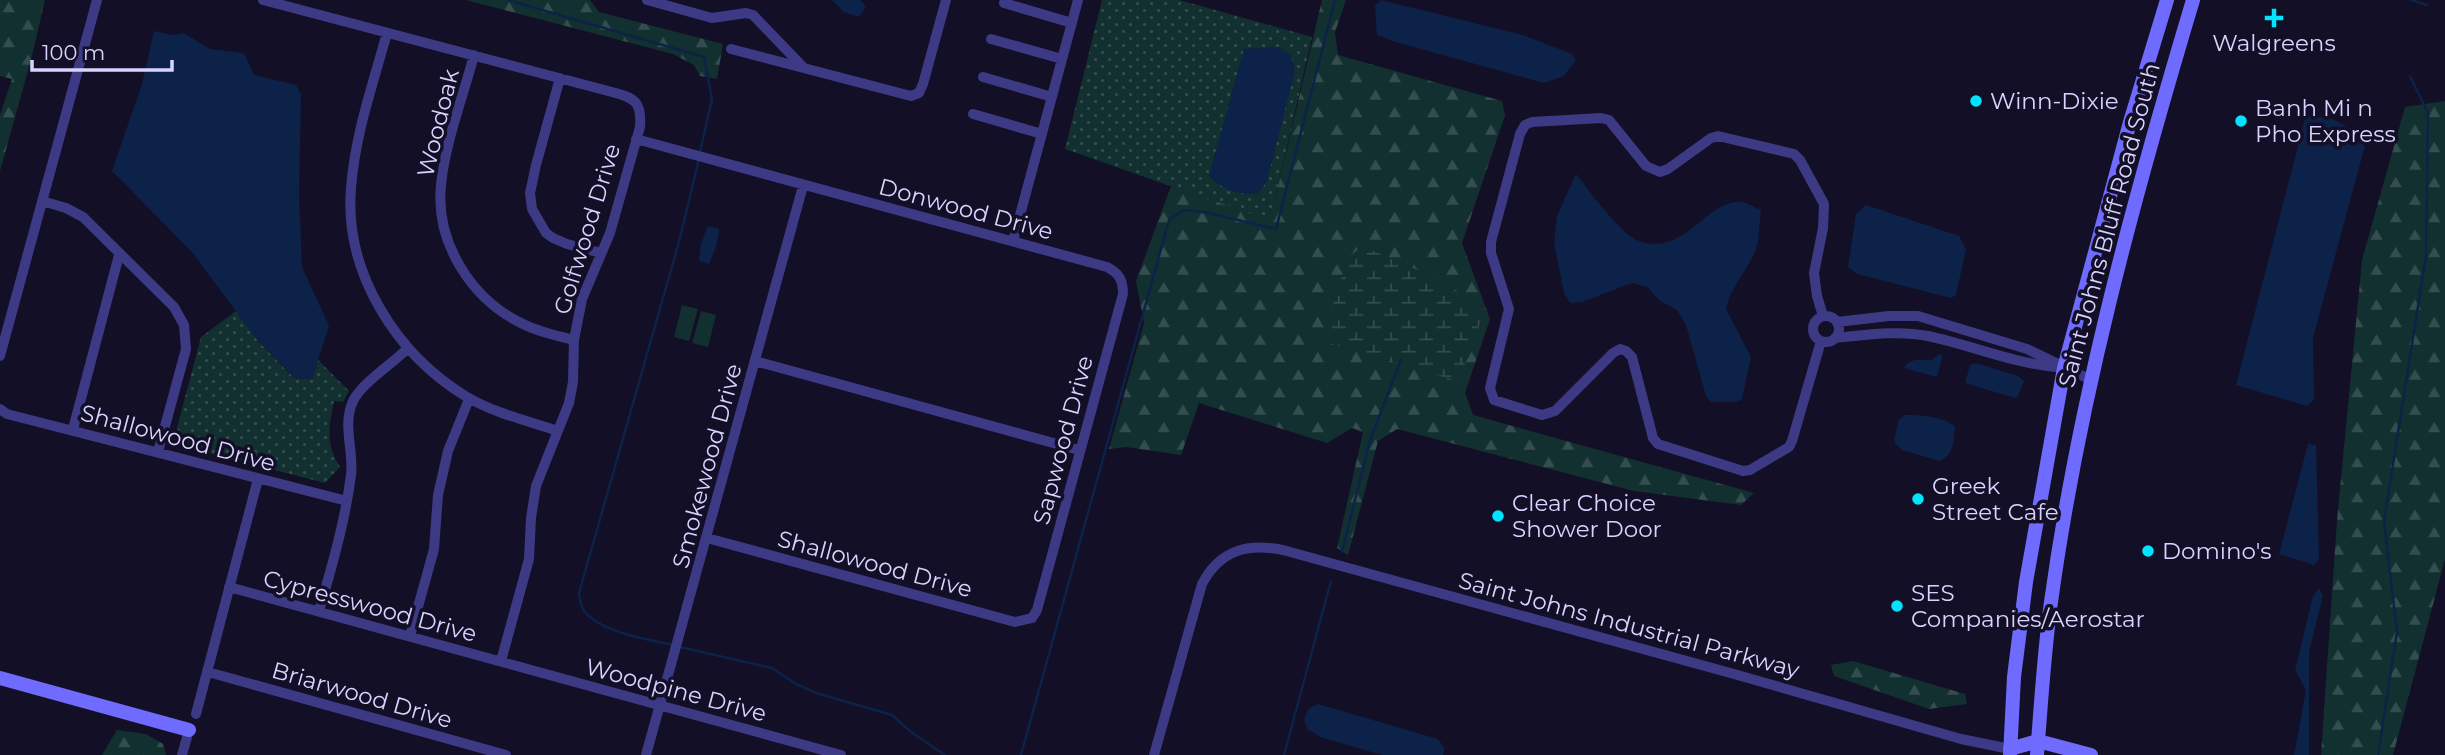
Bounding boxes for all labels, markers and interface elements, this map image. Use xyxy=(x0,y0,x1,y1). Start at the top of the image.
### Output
marker: Walgreens xyxy=(2266,10,2282,26)
scale bar xyxy=(32,28,172,72)
place label: Walgreens xyxy=(2212,29,2336,57)
text: 100 m xyxy=(42,40,105,65)
street label: Saint Johns Bluff Road South xyxy=(2052,60,2166,390)
street label: Woodoak xyxy=(411,66,465,180)
place label: Winn-Dixie xyxy=(1990,87,2119,115)
marker: Winn-Dixie xyxy=(1968,93,1984,109)
place label: Banh Mi n Pho Express xyxy=(2255,94,2396,148)
marker: Banh Mi n Pho Express xyxy=(2233,113,2249,129)
street label: Golfwood Drive xyxy=(548,140,626,318)
street label: Donwood Drive xyxy=(876,172,1056,246)
street label: Sapwood Drive xyxy=(1027,353,1099,527)
street label: Smokewood Drive xyxy=(666,361,748,571)
street label: Shallowood Drive xyxy=(78,399,278,477)
place label: Greek Street Cafe xyxy=(1932,472,2059,526)
place label: Clear Choice Shower Door xyxy=(1512,489,1662,543)
marker: Greek Street Cafe xyxy=(1910,491,1926,507)
marker: Clear Choice Shower Door xyxy=(1490,508,1506,524)
street label: Shallowood Drive xyxy=(775,525,975,603)
place label: Domino's xyxy=(2162,537,2272,565)
marker: Domino's xyxy=(2140,543,2156,559)
street label: Cypresswood Drive xyxy=(260,564,480,648)
street label: Saint Johns Industrial Parkway xyxy=(1456,566,1803,684)
place label: SES Companies/Aerostar xyxy=(1911,579,2145,633)
marker: SES Companies/Aerostar xyxy=(1889,598,1905,614)
street label: Woodpine Drive xyxy=(582,652,770,728)
street label: Briarwood Drive xyxy=(269,656,455,734)

